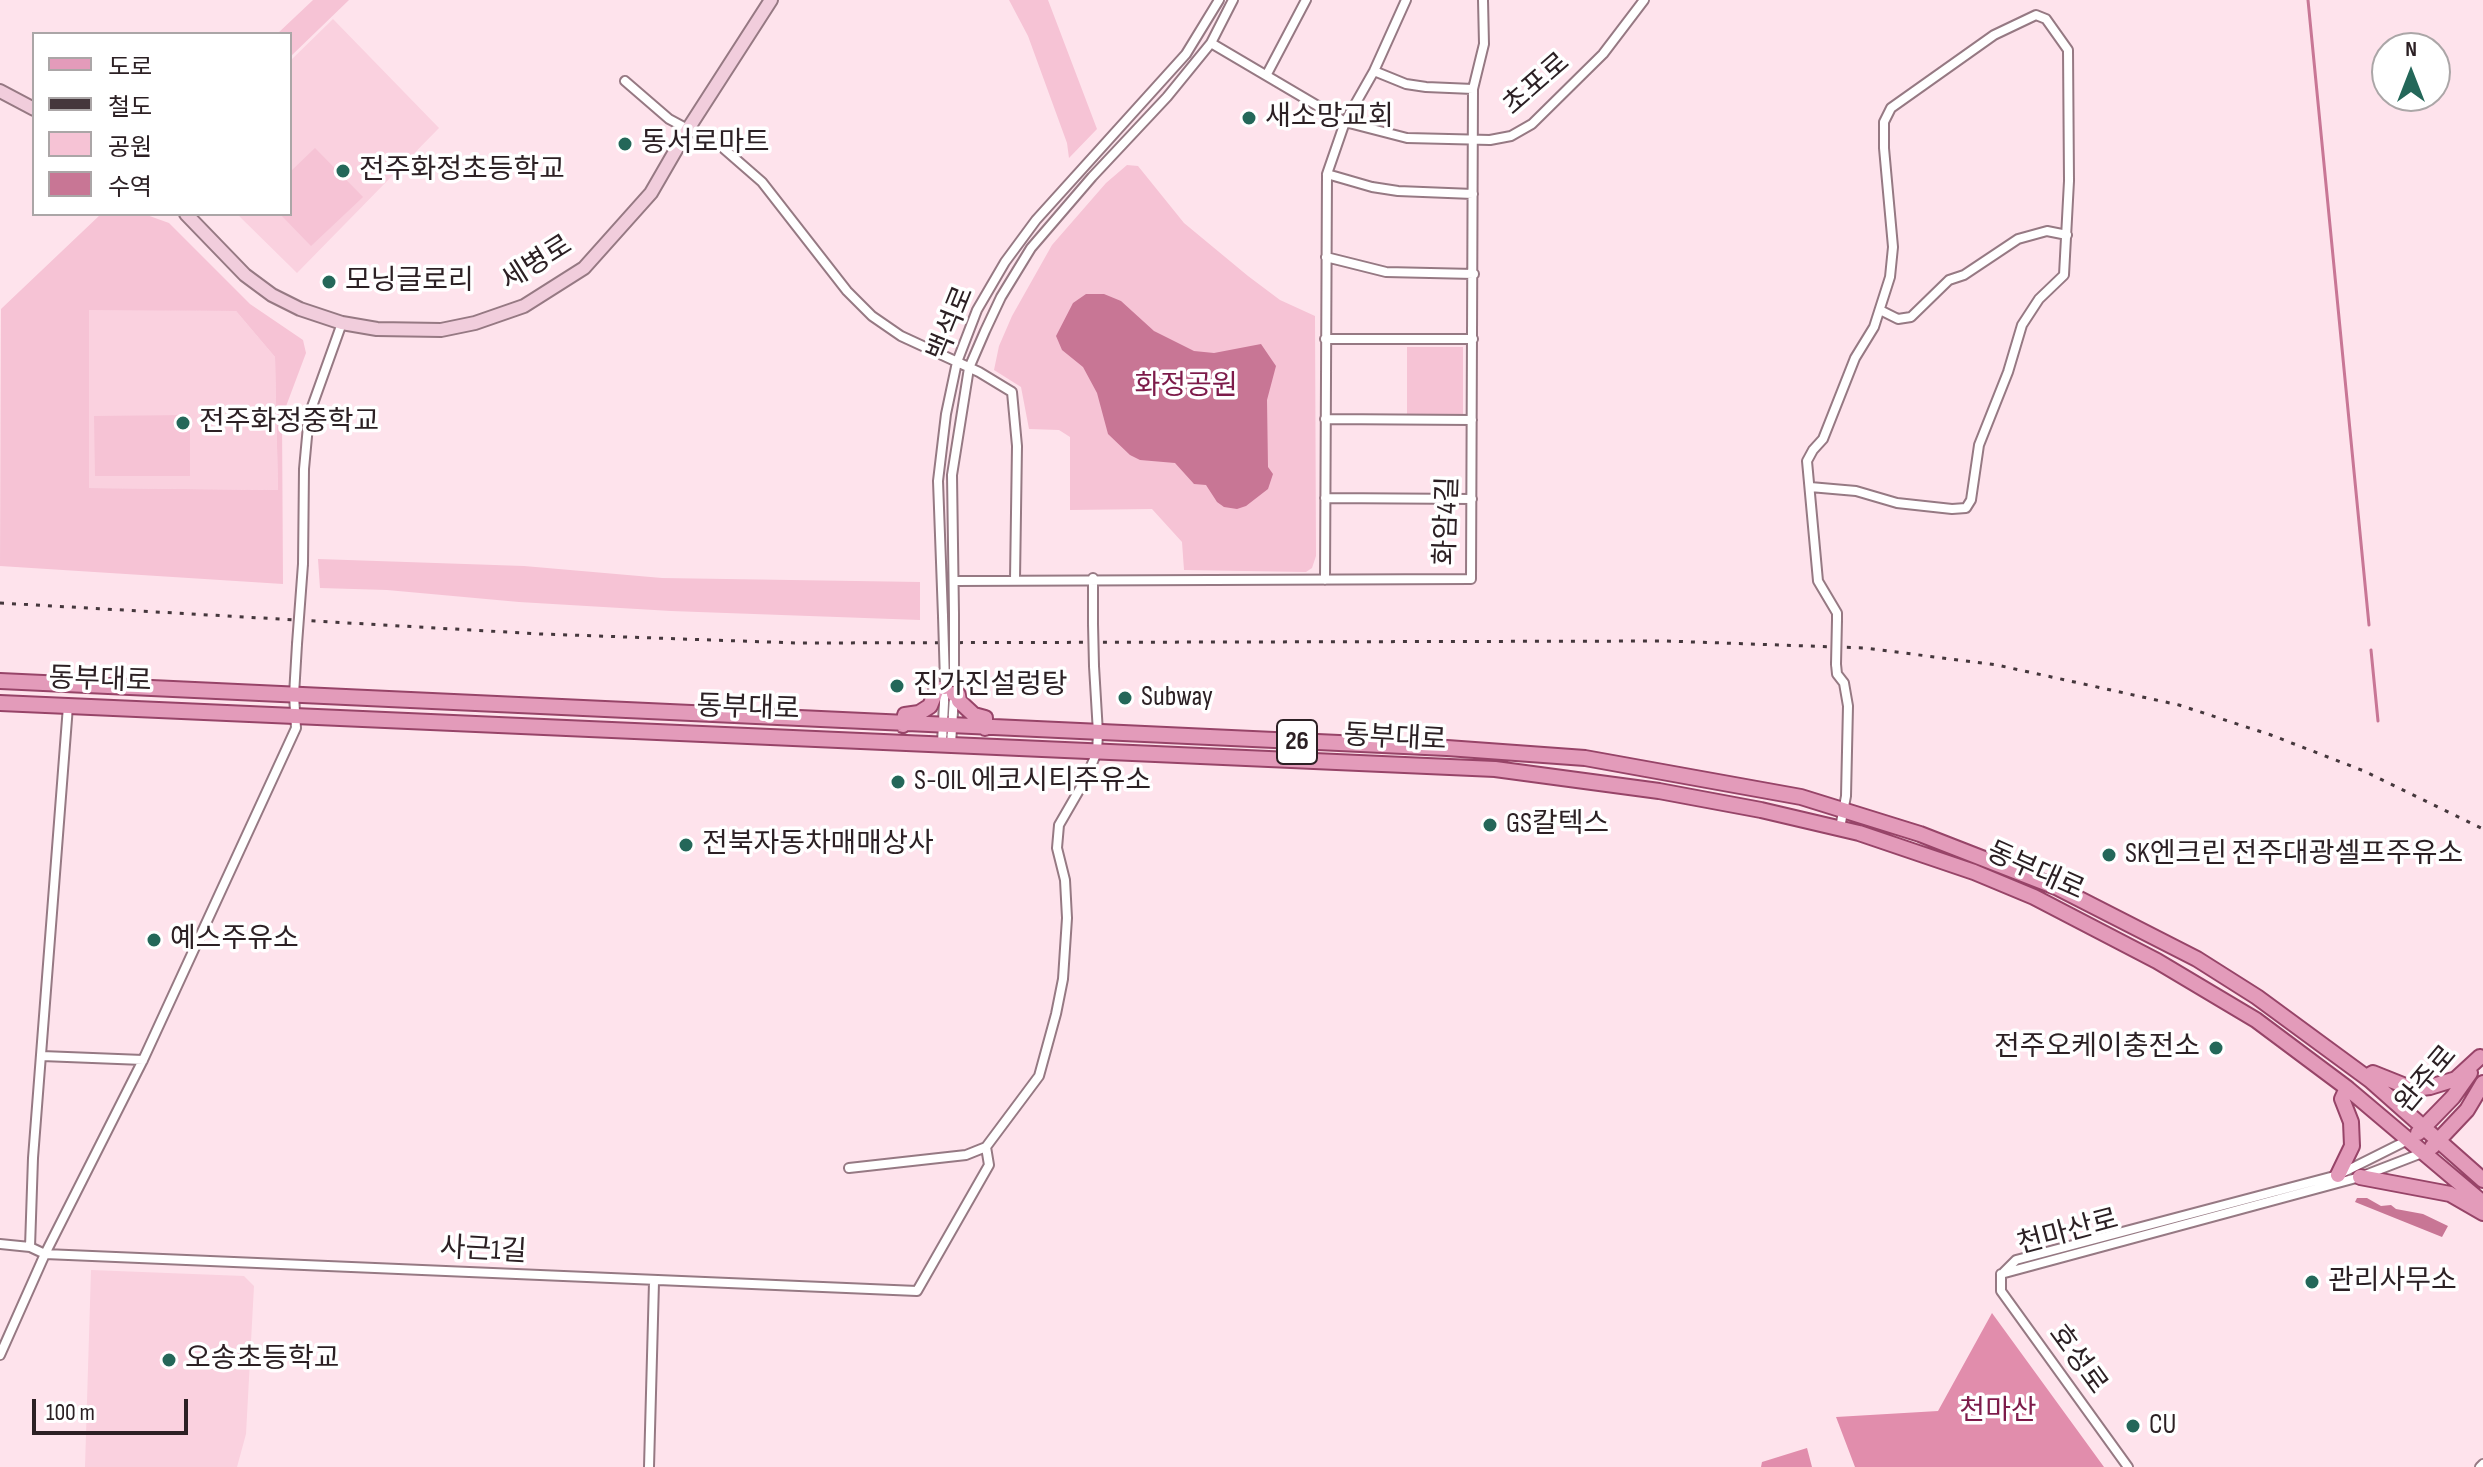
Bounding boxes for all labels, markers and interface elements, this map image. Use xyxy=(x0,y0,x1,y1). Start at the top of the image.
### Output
legend xyxy=(32,32,292,216)
north arrow xyxy=(2371,32,2451,112)
text: N xyxy=(2405,36,2417,63)
street label: 초포로 xyxy=(1497,47,1577,123)
text: 도로 xyxy=(108,53,152,82)
text: 철도 xyxy=(108,93,152,122)
place label: 새소망교회 xyxy=(1265,101,1394,135)
marker: 새소망교회 xyxy=(1240,109,1258,127)
place label: 동서로마트 xyxy=(641,127,770,161)
text: 공원 xyxy=(108,133,152,162)
marker: 동서로마트 xyxy=(616,135,634,153)
place label: 전주화정초등학교 xyxy=(359,154,565,188)
marker: 전주화정초등학교 xyxy=(334,162,352,180)
text: 수역 xyxy=(108,173,152,202)
street label: 세병로 xyxy=(495,229,579,299)
place label: 모닝글로리 xyxy=(345,265,474,299)
marker: 모닝글로리 xyxy=(320,273,338,291)
street label: 백석로 xyxy=(922,282,982,366)
park label: 화정공원 xyxy=(1134,370,1238,404)
place label: 전주화정중학교 xyxy=(199,406,379,440)
marker: 전주화정중학교 xyxy=(174,414,192,432)
street label: 화암4길 xyxy=(1430,476,1466,566)
street label: 동부대로 xyxy=(48,662,152,700)
place label: 진가진설렁탕 xyxy=(913,669,1068,703)
marker: 진가진설렁탕 xyxy=(888,677,906,695)
place label: Subway xyxy=(1141,681,1213,715)
marker: Subway xyxy=(1116,689,1134,707)
street label: 동부대로 xyxy=(696,690,800,728)
road number: 26 xyxy=(1277,720,1317,764)
street label: 동부대로 xyxy=(1343,720,1447,758)
place label: S-OIL 에코시티주유소 xyxy=(914,765,1151,799)
marker: S-OIL 에코시티주유소 xyxy=(889,773,907,791)
place label: GS칼텍스 xyxy=(1506,808,1609,842)
marker: GS칼텍스 xyxy=(1481,816,1499,834)
place label: 전북자동차매매상사 xyxy=(702,828,934,862)
marker: 전북자동차매매상사 xyxy=(677,836,695,854)
street label: 동부대로 xyxy=(1981,836,2089,908)
place label: SK엔크린 전주대광셀프주유소 xyxy=(2125,838,2463,872)
marker: SK엔크린 전주대광셀프주유소 xyxy=(2100,846,2118,864)
place label: 예스주유소 xyxy=(170,923,299,957)
marker: 예스주유소 xyxy=(145,931,163,949)
place label: 전주오케이충전소 xyxy=(1994,1031,2200,1065)
marker: 전주오케이충전소 xyxy=(2207,1039,2225,1057)
street label: 완주로 xyxy=(2389,1040,2465,1120)
street label: 천마산로 xyxy=(2014,1203,2122,1263)
street label: 사근1길 xyxy=(439,1232,527,1270)
place label: 관리사무소 xyxy=(2328,1265,2457,1299)
marker: 관리사무소 xyxy=(2303,1273,2321,1291)
street label: 호성로 xyxy=(2041,1319,2113,1401)
place label: 오송초등학교 xyxy=(185,1343,340,1377)
marker: 오송초등학교 xyxy=(160,1351,178,1369)
scale bar xyxy=(36,1383,192,1433)
park label: 천마산 xyxy=(1959,1395,2037,1429)
text: 100 m xyxy=(46,1398,95,1427)
place label: CU xyxy=(2149,1409,2176,1443)
marker: CU xyxy=(2124,1417,2142,1435)

